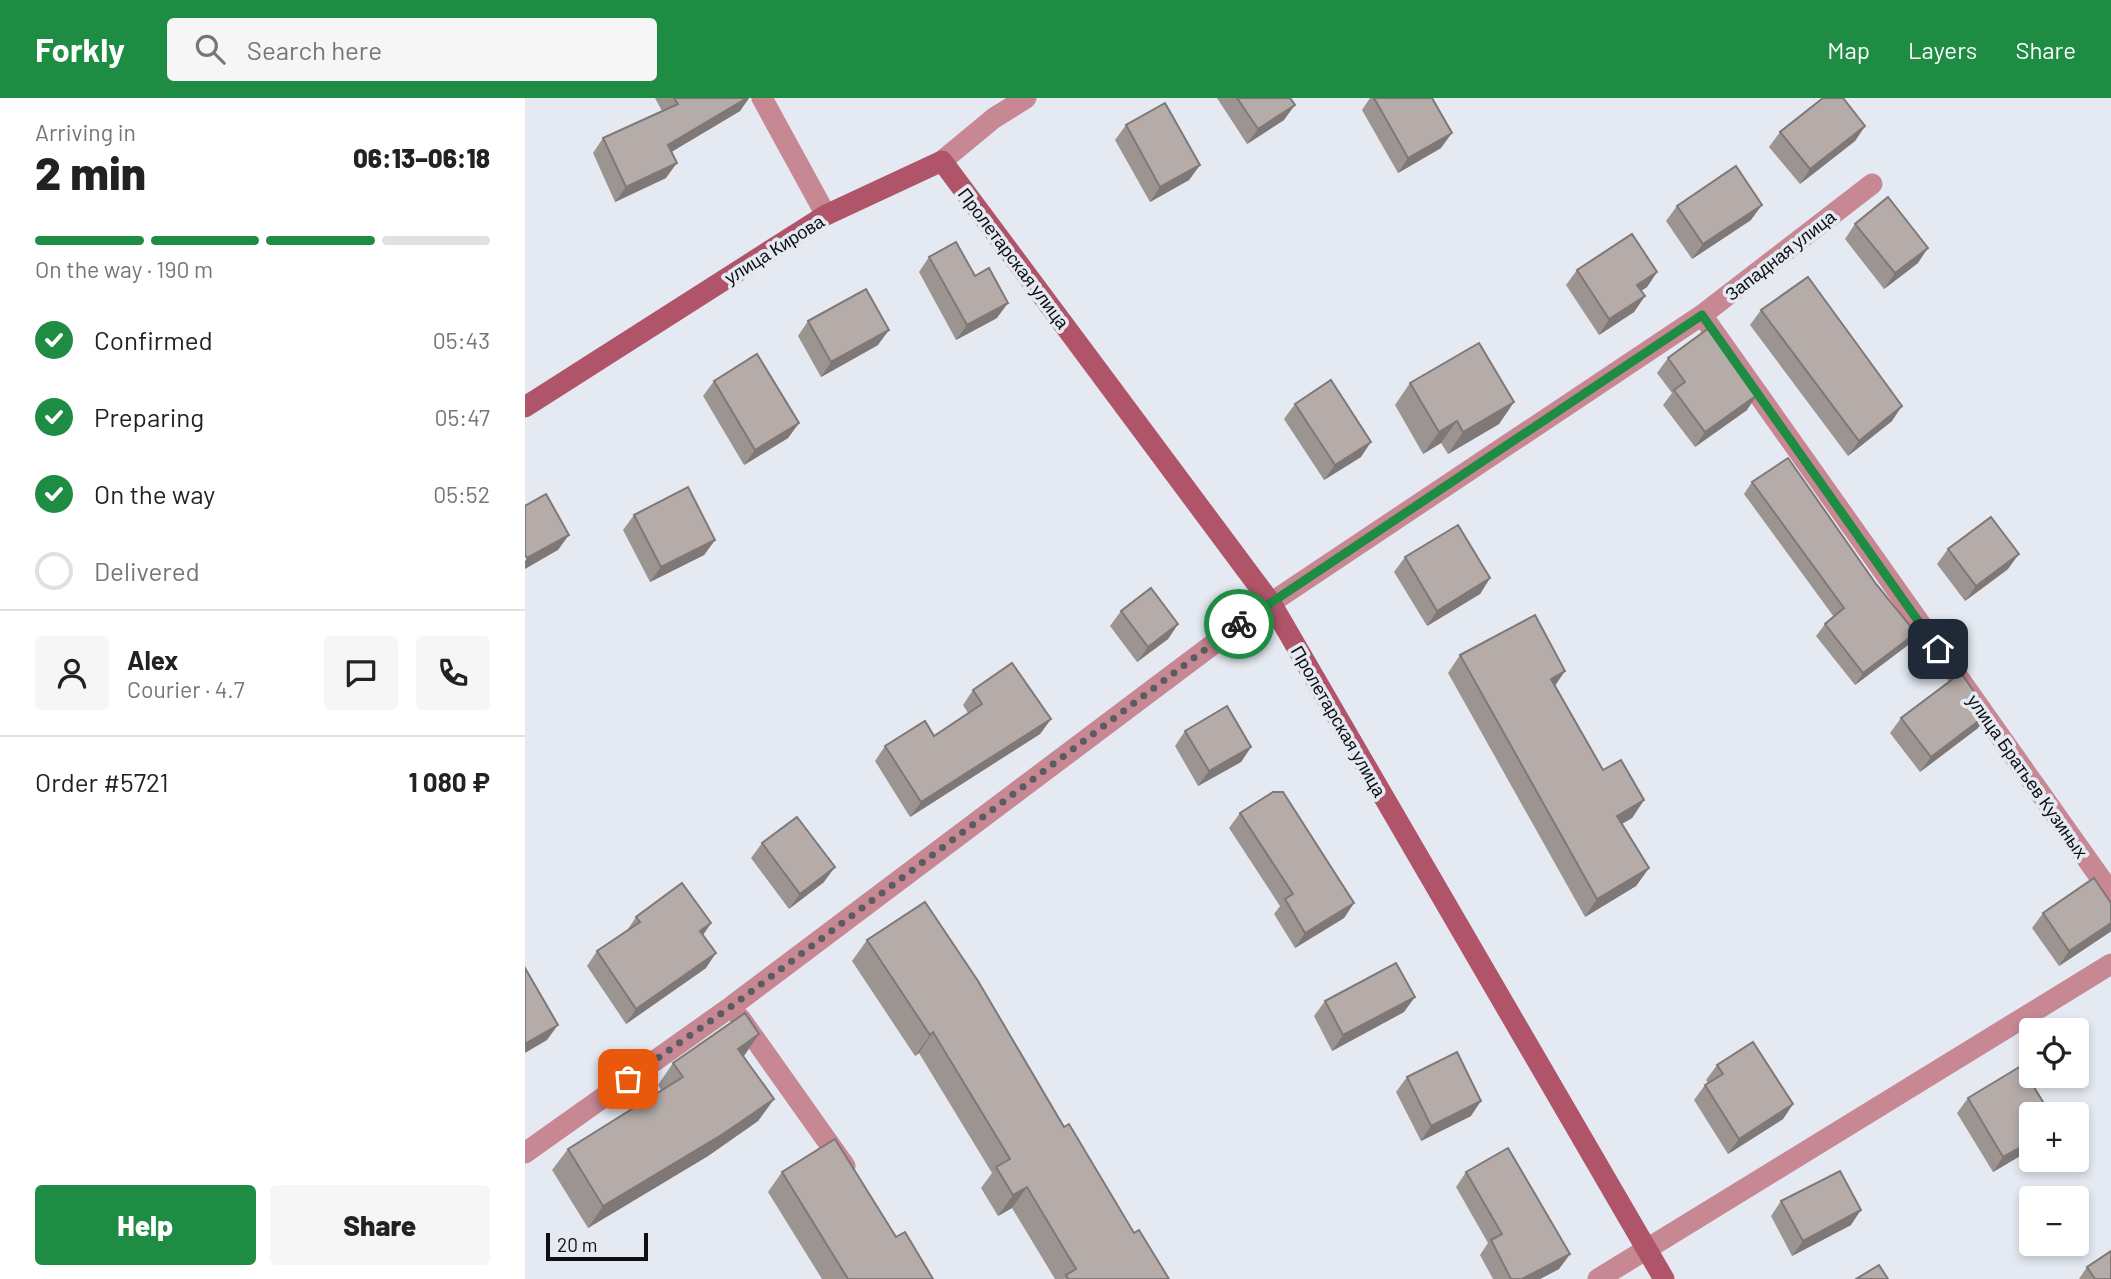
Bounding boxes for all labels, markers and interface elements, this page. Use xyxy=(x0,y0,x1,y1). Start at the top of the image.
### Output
search box xyxy=(167,18,657,81)
text: Forkly xyxy=(35,29,125,69)
icon: search xyxy=(191,30,229,68)
text: Search here xyxy=(247,34,382,65)
text: Map xyxy=(1827,35,1870,64)
text: Layers xyxy=(1908,35,1977,64)
text: Share xyxy=(2015,35,2076,64)
text: Arriving in xyxy=(35,118,136,146)
text: 06:13–06:18 xyxy=(353,142,490,173)
text: 2 min xyxy=(35,144,146,199)
street label: Пролетарская улица xyxy=(954,183,1075,334)
street label: Западная улица xyxy=(1720,205,1840,305)
street label: улица Кирова xyxy=(720,209,829,288)
text: On the way · 190 m xyxy=(35,255,213,283)
icon: check xyxy=(35,321,73,359)
text: Confirmed xyxy=(94,324,213,355)
text: 05:43 xyxy=(433,326,490,354)
icon: check xyxy=(35,398,73,436)
text: Preparing xyxy=(94,401,204,432)
text: 05:47 xyxy=(435,403,490,431)
icon: check xyxy=(35,475,73,513)
text: On the way xyxy=(94,478,215,509)
text: 05:52 xyxy=(433,480,490,508)
text: Delivered xyxy=(94,555,200,586)
courier xyxy=(1204,589,1274,659)
icon: bike xyxy=(1220,605,1258,643)
pin xyxy=(1908,619,1968,679)
icon: home xyxy=(1919,630,1957,668)
button: person xyxy=(35,636,109,710)
button: chat xyxy=(324,636,398,710)
button: phone xyxy=(416,636,490,710)
street label: Пролетарская улица xyxy=(1287,642,1392,801)
text: Alex xyxy=(127,644,178,675)
text: Courier · 4.7 xyxy=(127,675,245,703)
street label: улица Братьев Кузиных xyxy=(1963,690,2093,862)
text: Order #5721 xyxy=(35,766,169,797)
text: 1 080 ₽ xyxy=(408,766,490,797)
map controls xyxy=(2019,1018,2089,1256)
button: locate xyxy=(2019,1018,2089,1088)
pin xyxy=(598,1049,658,1109)
icon: bag xyxy=(609,1060,647,1098)
button: + xyxy=(2019,1102,2089,1172)
button: Help xyxy=(35,1185,256,1265)
button: Share xyxy=(270,1185,490,1265)
button: − xyxy=(2019,1186,2089,1256)
scale bar xyxy=(546,1230,647,1262)
text: 20 m xyxy=(557,1233,597,1256)

